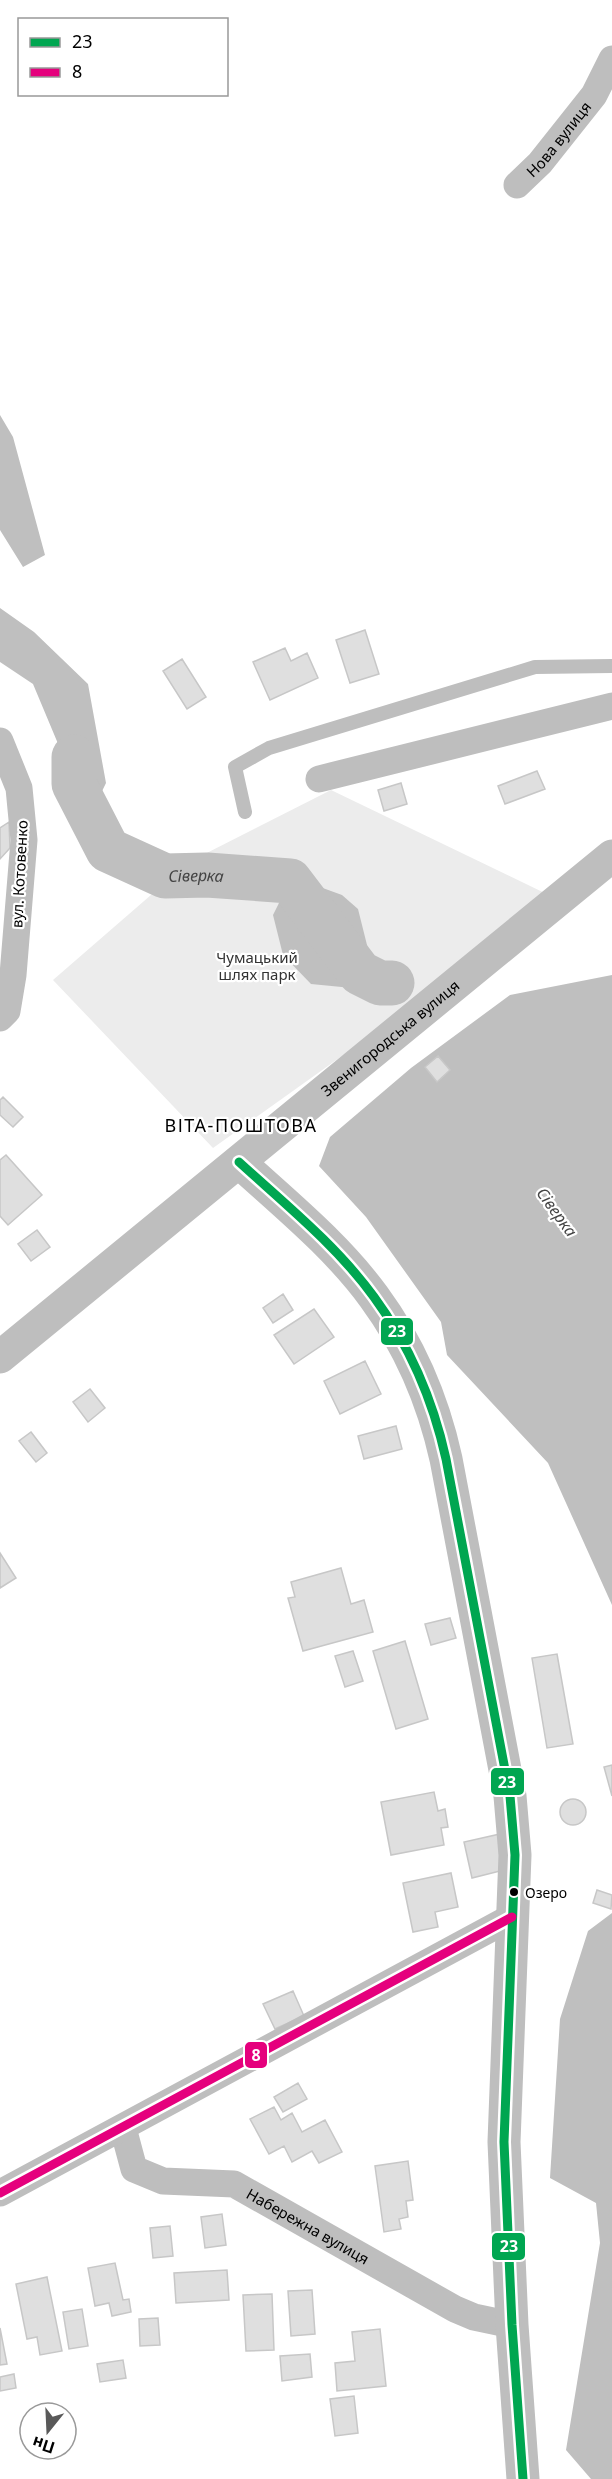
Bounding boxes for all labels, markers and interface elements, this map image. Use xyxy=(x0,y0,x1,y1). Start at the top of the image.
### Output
legend xyxy=(18,18,228,96)
text: 23 xyxy=(72,29,93,53)
text: 8 xyxy=(72,59,82,83)
street label: Нова вулиця xyxy=(522,97,595,181)
street label: вул. Котовенко xyxy=(6,819,32,928)
water label: Сіверка xyxy=(168,864,225,887)
park label: Чумацький шлях парк xyxy=(216,947,298,984)
street label: Звенигородська вулиця xyxy=(317,975,463,1100)
district label: ВІТА-ПОШТОВА xyxy=(165,1113,317,1137)
water label: Сіверка xyxy=(532,1183,582,1241)
line badge: 23 xyxy=(380,1317,414,1346)
text: 23 xyxy=(388,1320,406,1342)
line badge: 23 xyxy=(490,1767,525,1796)
text: 23 xyxy=(498,1771,516,1793)
place label: Озеро xyxy=(525,1883,567,1902)
marker: Озеро xyxy=(508,1886,520,1898)
line badge: 8 xyxy=(244,2041,268,2069)
text: 8 xyxy=(251,2044,261,2066)
street label: Набережна вулиця xyxy=(243,2183,373,2269)
line badge: 23 xyxy=(491,2232,526,2261)
text: 23 xyxy=(500,2235,518,2257)
north arrow xyxy=(18,2401,78,2461)
text: Пн xyxy=(29,2431,58,2459)

